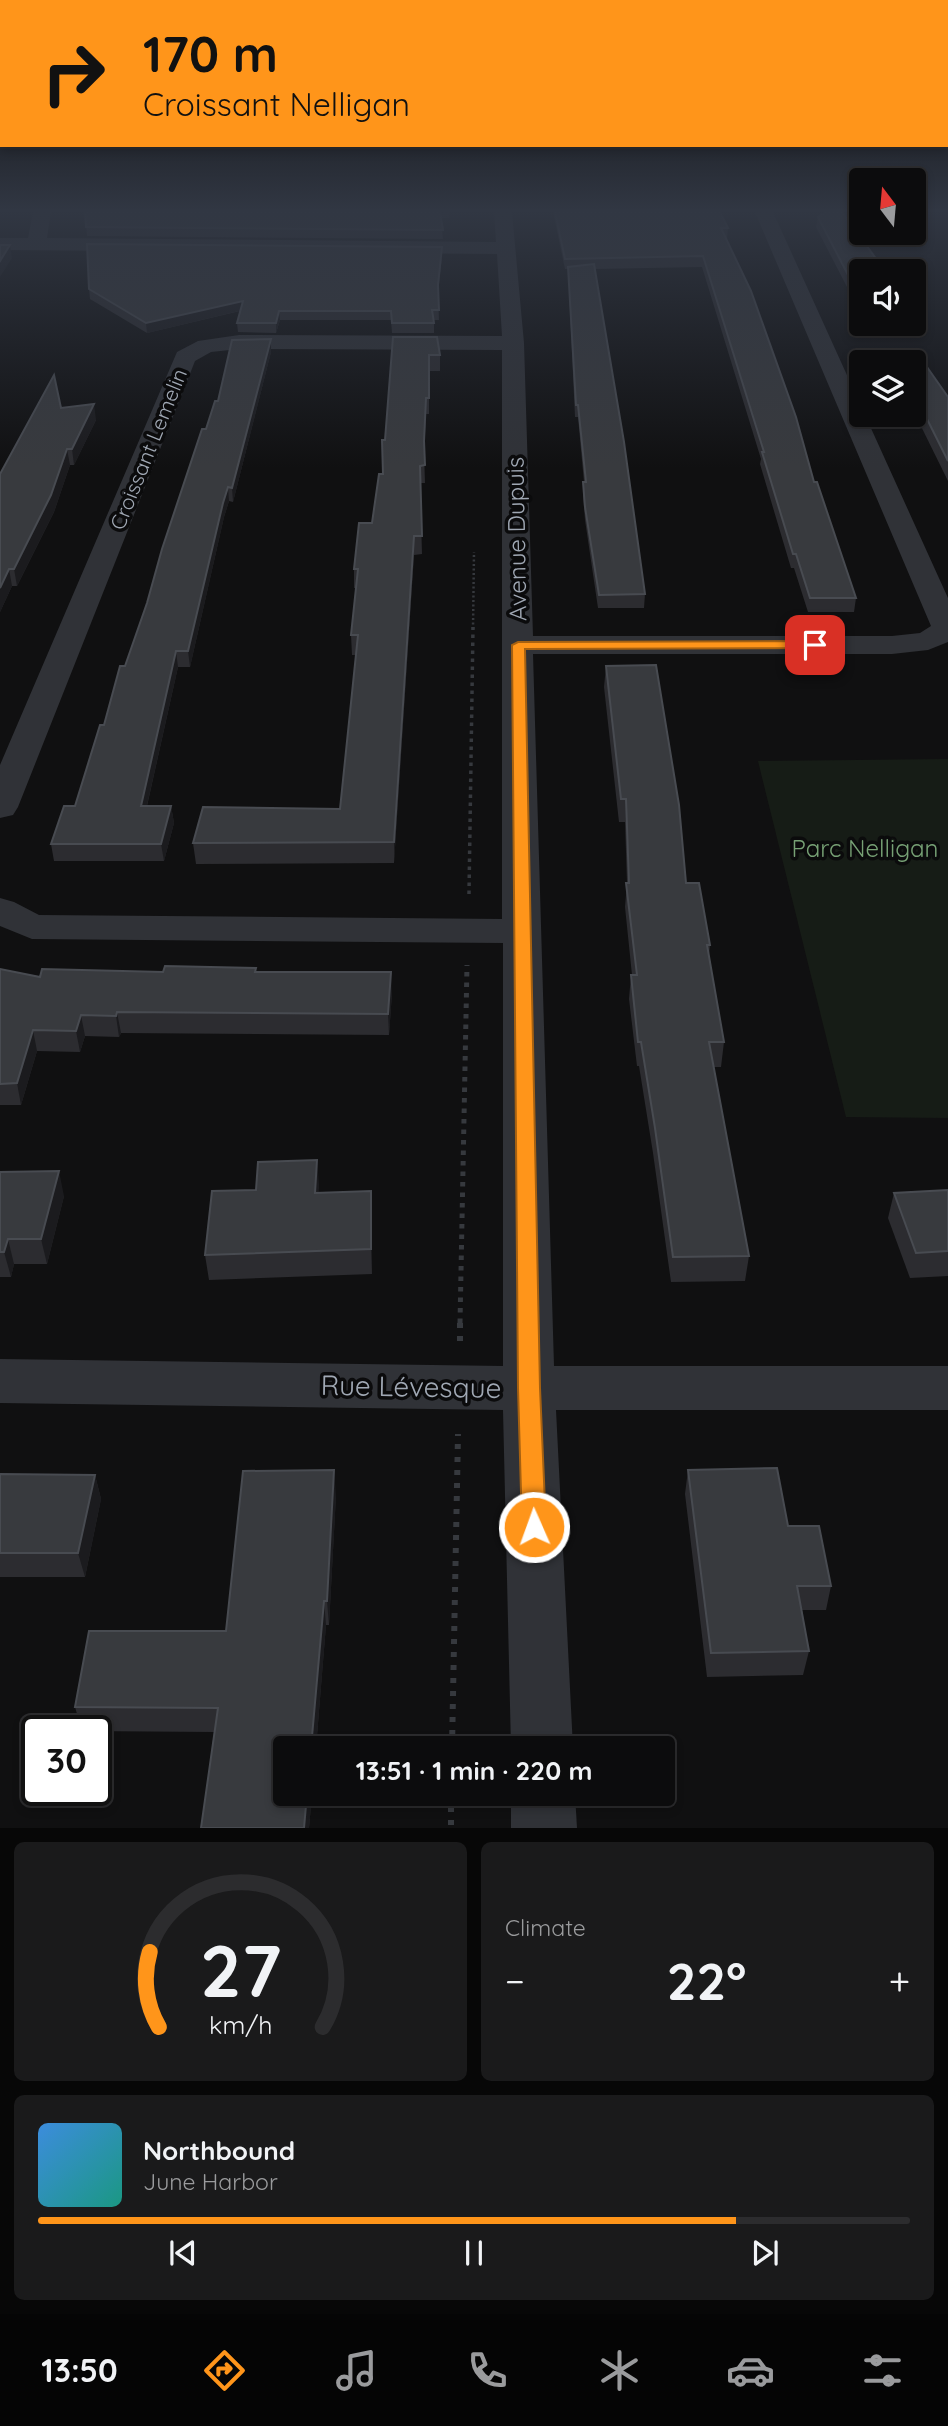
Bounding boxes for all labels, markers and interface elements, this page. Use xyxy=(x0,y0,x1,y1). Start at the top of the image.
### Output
text: 170 m xyxy=(143,23,278,84)
icon: right xyxy=(28,28,119,119)
text: Croissant Nelligan xyxy=(143,84,410,124)
north arrow xyxy=(849,168,926,245)
map controls xyxy=(849,168,926,427)
button: sound xyxy=(849,259,926,336)
button: layers xyxy=(849,350,926,427)
street label: Croissant Lemelin xyxy=(104,365,192,533)
street label: Avenue Dupuis xyxy=(500,457,532,621)
pin xyxy=(785,615,845,675)
icon: arrive xyxy=(796,626,834,664)
park label: Parc Nelligan xyxy=(792,833,938,863)
street label: Rue Lévesque xyxy=(320,1367,502,1405)
position arrow xyxy=(497,1490,571,1564)
speed limit sign: 30 xyxy=(21,1715,112,1806)
text: 13:51 · 1 min · 220 m xyxy=(356,1754,592,1787)
text: Climate xyxy=(505,1913,586,1942)
text: 27 xyxy=(200,1925,281,2016)
text: 22° xyxy=(667,1948,746,2013)
text: − xyxy=(505,1957,525,2005)
text: + xyxy=(889,1957,910,2005)
text: km/h xyxy=(209,2009,272,2040)
text: Northbound xyxy=(143,2134,295,2167)
text: June Harbor xyxy=(143,2167,278,2196)
icon: previous xyxy=(164,2234,202,2272)
icon: pause xyxy=(455,2234,493,2272)
icon: next xyxy=(746,2234,784,2272)
icon: directions xyxy=(200,2346,249,2395)
icon: music xyxy=(332,2346,381,2395)
icon: phone xyxy=(463,2346,512,2395)
icon: climate xyxy=(595,2346,644,2395)
icon: car xyxy=(726,2346,775,2395)
icon: filters xyxy=(858,2346,907,2395)
text: 13:50 xyxy=(41,2350,118,2390)

